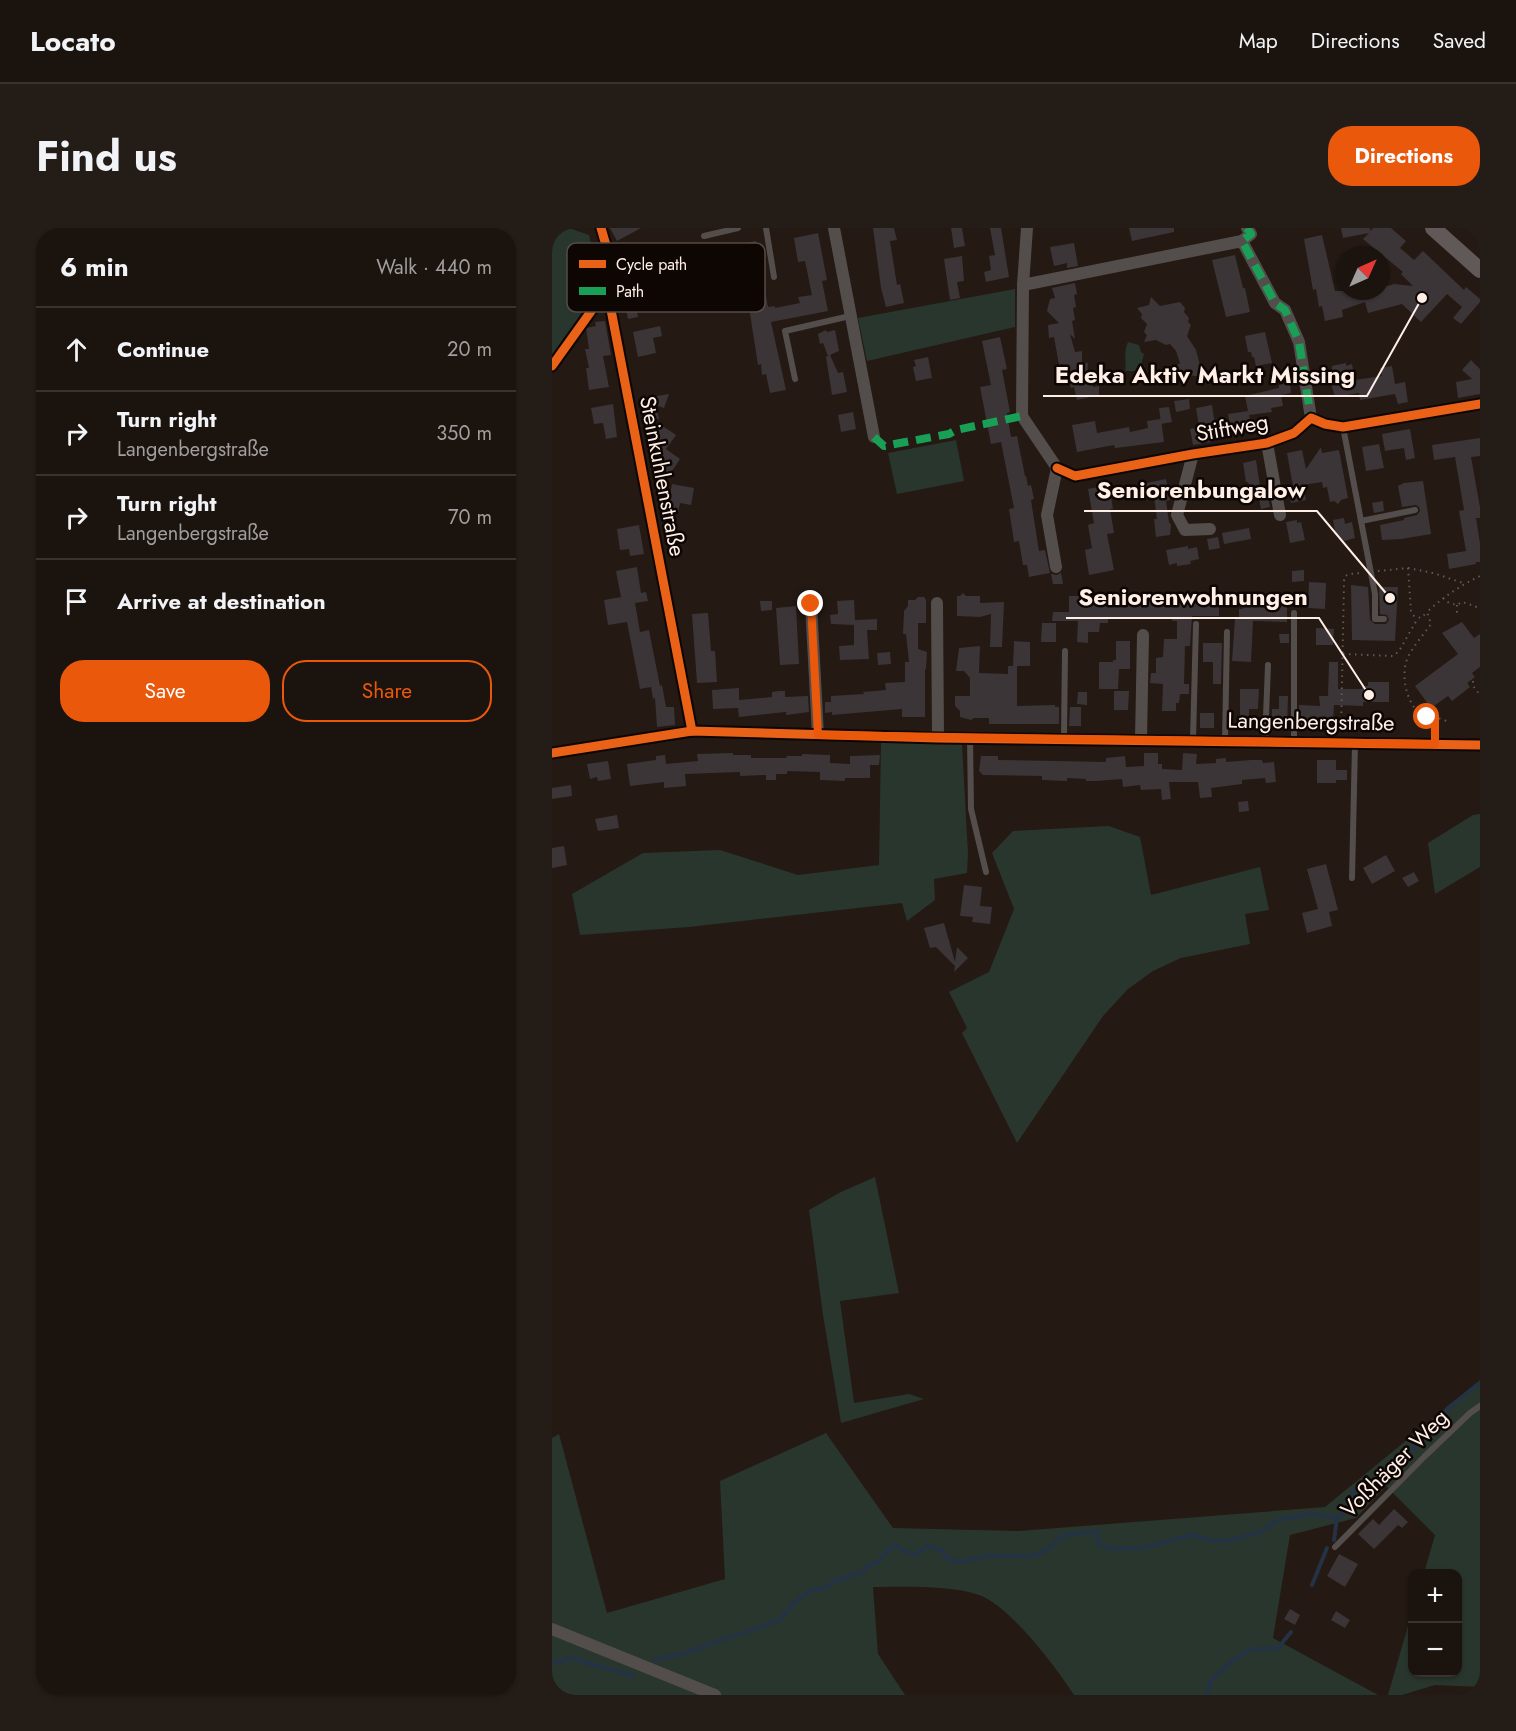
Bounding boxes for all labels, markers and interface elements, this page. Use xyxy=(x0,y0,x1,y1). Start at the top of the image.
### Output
text: Locato xyxy=(30,21,116,62)
text: Map xyxy=(1239,26,1278,56)
text: Directions xyxy=(1311,26,1400,56)
text: Saved xyxy=(1433,26,1486,56)
text: Find us xyxy=(36,126,177,187)
button: Directions xyxy=(1328,126,1480,186)
legend xyxy=(567,243,765,312)
north arrow xyxy=(1336,246,1390,300)
text: 6 min xyxy=(60,248,129,286)
text: Walk · 440 m xyxy=(376,253,492,282)
text: Cycle path xyxy=(616,253,687,276)
text: Path xyxy=(616,280,644,303)
icon: ahead xyxy=(60,333,93,366)
text: Continue xyxy=(117,333,209,365)
text: 20 m xyxy=(447,335,492,364)
callout: Edeka Aktiv Markt Missing xyxy=(1043,354,1367,396)
text: Edeka Aktiv Markt Missing xyxy=(1055,357,1355,392)
street label: Steinkuhlenstraße xyxy=(632,393,694,559)
text: Turn right xyxy=(117,403,217,435)
street label: Stiftweg xyxy=(1193,405,1271,449)
icon: right xyxy=(60,417,93,450)
text: 350 m xyxy=(436,419,492,448)
text: Langenbergstraße xyxy=(117,435,269,464)
callout: Seniorenbungalow xyxy=(1084,469,1317,511)
text: Seniorenbungalow xyxy=(1097,472,1306,507)
text: Turn right xyxy=(117,487,217,519)
icon: right xyxy=(60,501,93,534)
text: 70 m xyxy=(448,503,492,532)
text: Langenbergstraße xyxy=(117,519,269,548)
callout: Seniorenwohnungen xyxy=(1066,576,1319,618)
text: Seniorenwohnungen xyxy=(1078,579,1308,614)
icon: arrive xyxy=(60,585,93,618)
text: Arrive at destination xyxy=(117,585,326,617)
route end xyxy=(797,590,823,616)
button: Save xyxy=(60,660,270,722)
button: Share xyxy=(282,660,492,722)
route start xyxy=(1413,703,1439,729)
street label: Langenbergstraße xyxy=(1227,704,1395,738)
street label: Voßhäger Weg xyxy=(1333,1402,1455,1524)
map controls xyxy=(1408,1569,1462,1677)
button: + xyxy=(1408,1569,1462,1623)
button: − xyxy=(1408,1623,1462,1677)

